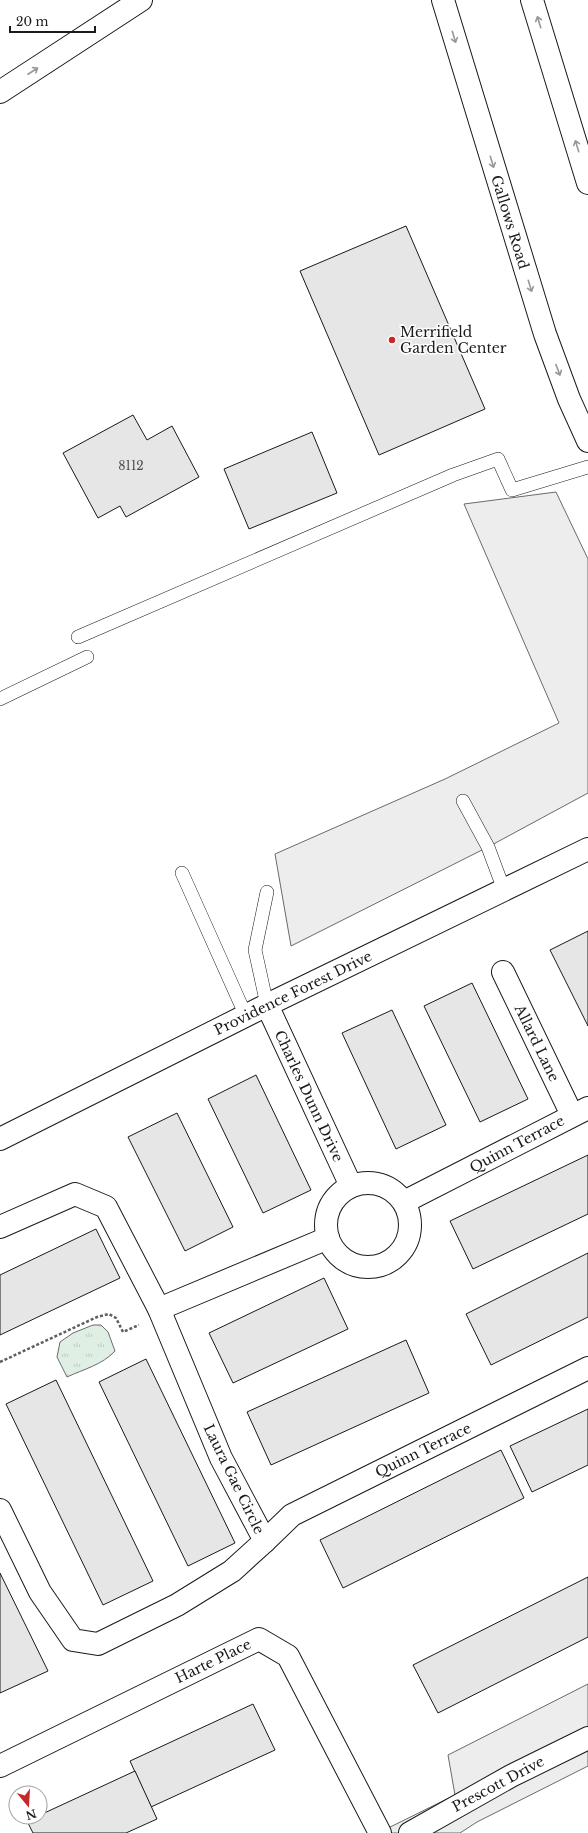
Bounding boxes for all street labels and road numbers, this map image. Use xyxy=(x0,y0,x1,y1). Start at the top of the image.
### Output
street label: Gallows Road xyxy=(487,173,533,272)
street label: Providence Forest Drive xyxy=(211,947,375,1039)
street label: Allard Lane xyxy=(510,1001,563,1084)
street label: Charles Dunn Drive xyxy=(271,1027,347,1165)
street label: Quinn Terrace xyxy=(467,1111,567,1177)
street label: Quinn Terrace xyxy=(372,1419,474,1481)
street label: Laura Gae Circle xyxy=(200,1421,268,1537)
street label: Harte Place xyxy=(172,1635,254,1687)
street label: Prescott Drive xyxy=(449,1752,547,1816)

